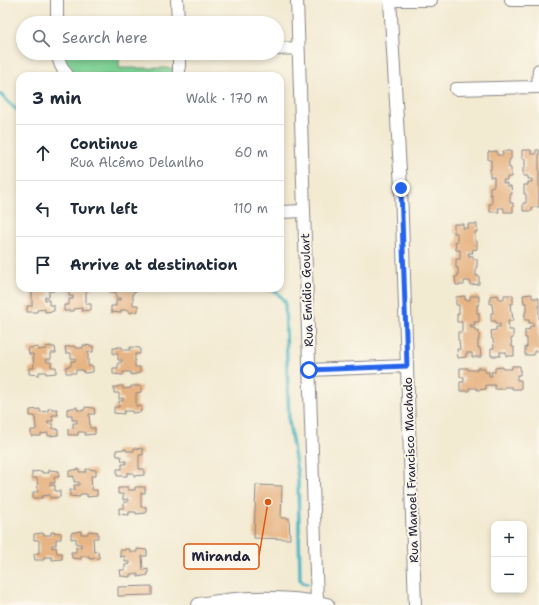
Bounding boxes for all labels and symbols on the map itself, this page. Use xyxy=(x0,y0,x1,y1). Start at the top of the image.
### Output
route end xyxy=(392,179,410,197)
street label: Rua Emídio Goulart xyxy=(297,233,317,347)
route start xyxy=(300,361,318,379)
street label: Rua Manoel Francisco Machado xyxy=(400,377,422,563)
callout: Miranda xyxy=(184,544,259,569)
text: Miranda xyxy=(192,548,251,565)

